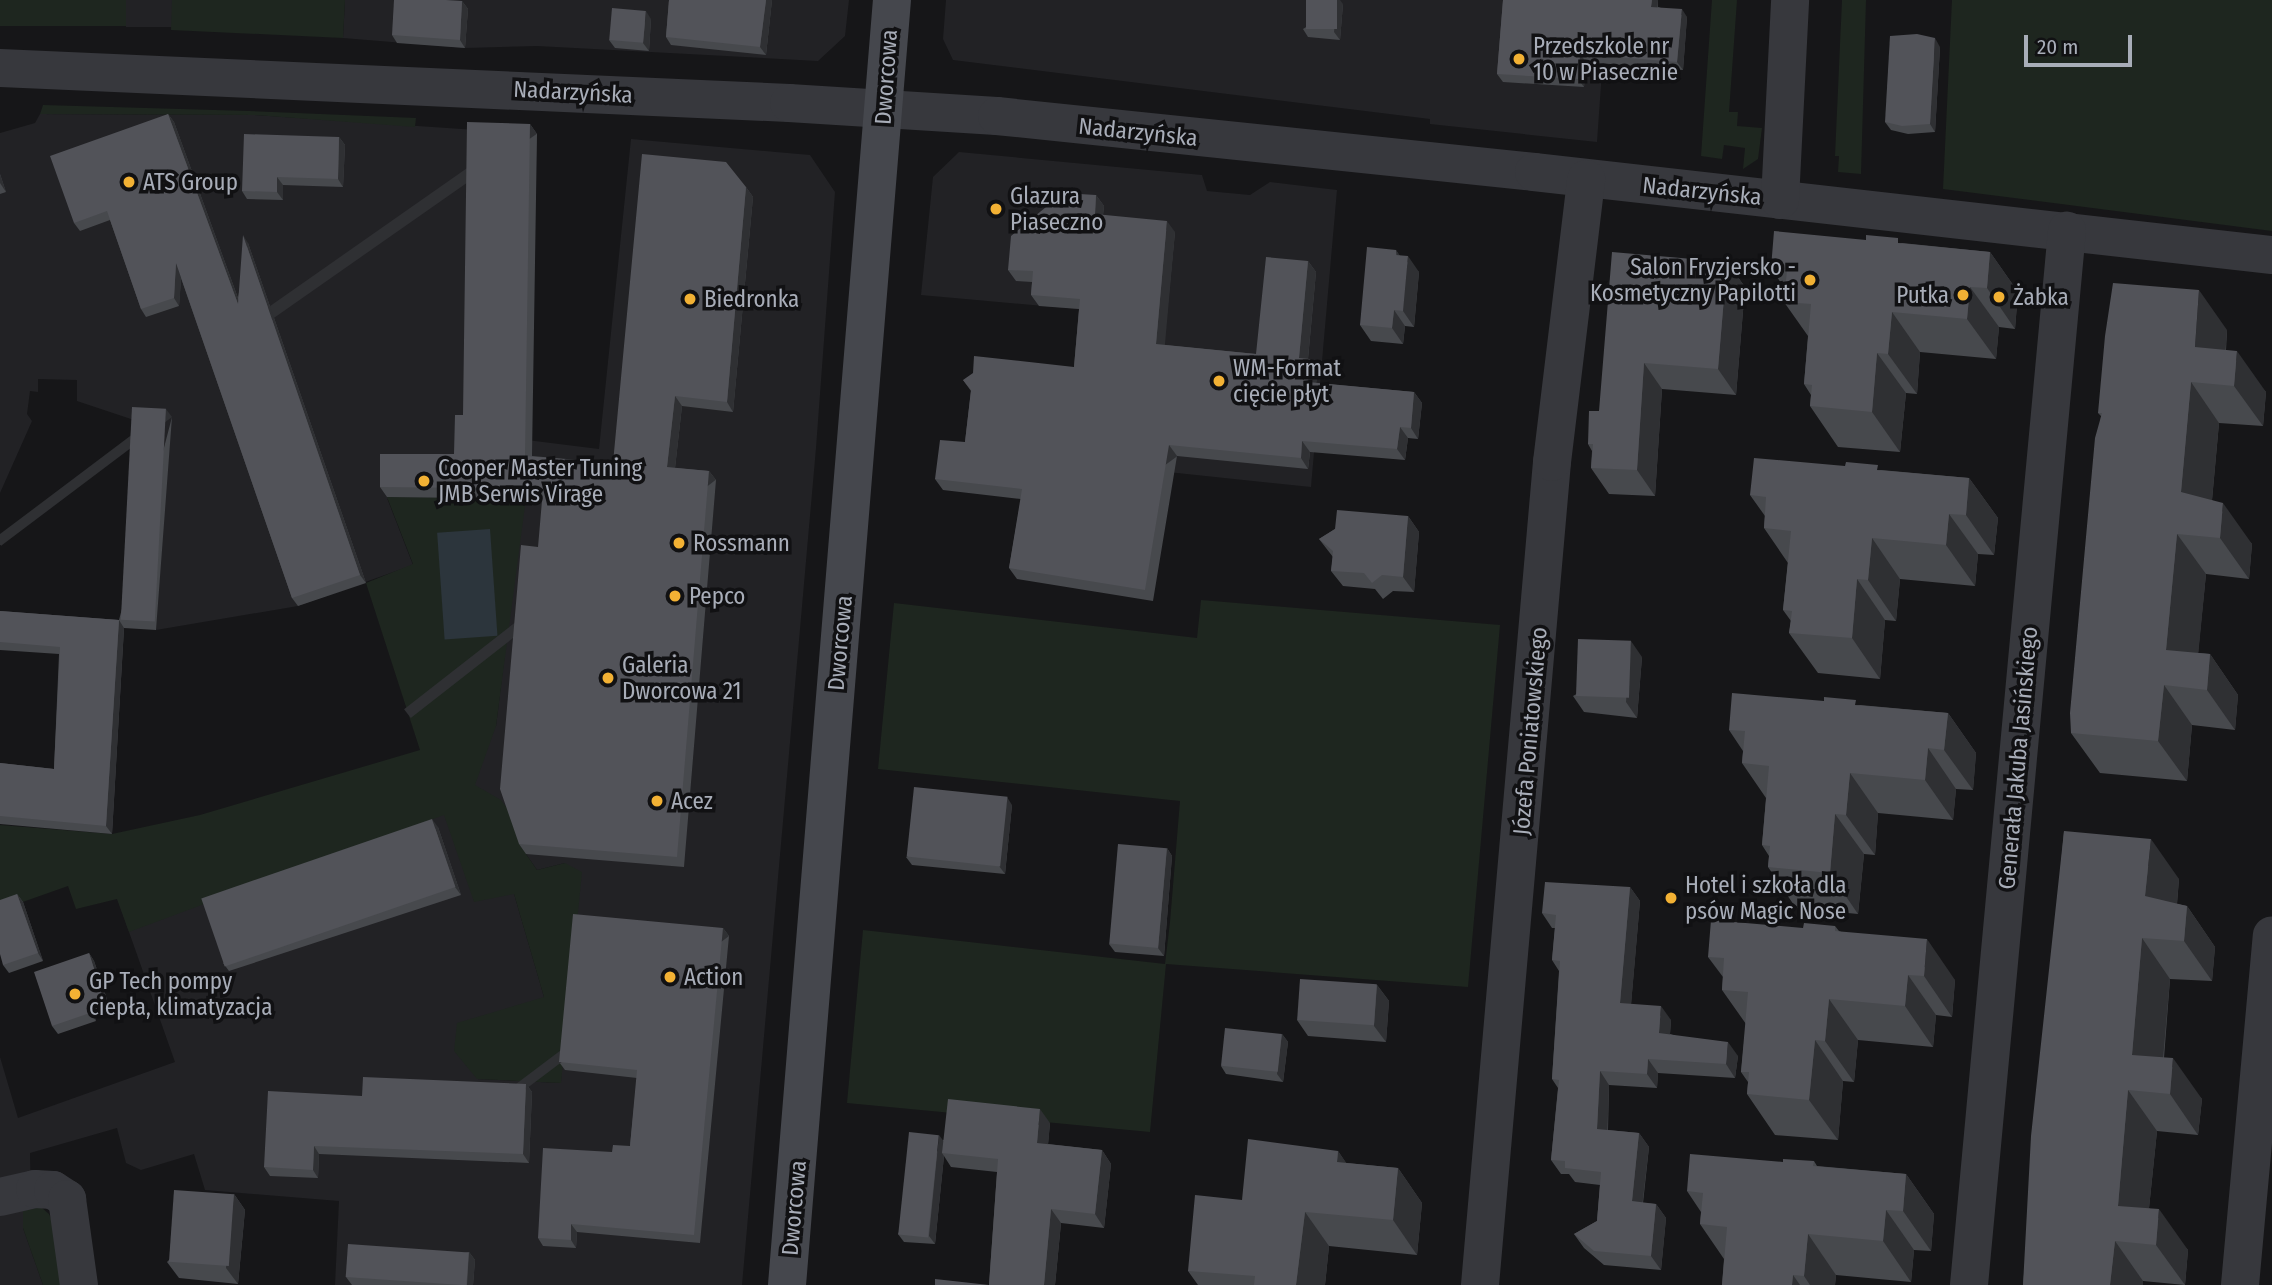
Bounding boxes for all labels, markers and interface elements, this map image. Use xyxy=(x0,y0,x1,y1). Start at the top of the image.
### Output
scale bar xyxy=(2027,21,2136,65)
street label: Dworcowa xyxy=(869,28,903,126)
place label: Przedszkole nr 10 w Piasecznie xyxy=(1533,32,1678,86)
text: 20 m xyxy=(2037,34,2078,60)
marker: Przedszkole nr 10 w Piasecznie xyxy=(1511,51,1527,67)
street label: Nadarzyńska xyxy=(513,75,633,109)
street label: Nadarzyńska xyxy=(1077,112,1199,152)
place label: ATS Group xyxy=(143,168,238,196)
street label: Nadarzyńska xyxy=(1641,171,1763,211)
marker: ATS Group xyxy=(121,174,137,190)
place label: Glazura Piaseczno xyxy=(1010,182,1103,236)
marker: Glazura Piaseczno xyxy=(988,201,1004,217)
place label: Salon Fryzjersko - Kosmetyczny Papilotti xyxy=(1590,253,1796,307)
marker: Salon Fryzjersko - Kosmetyczny Papilotti xyxy=(1802,272,1818,288)
place label: Putka xyxy=(1896,281,1949,309)
place label: Żabka xyxy=(2013,283,2069,311)
place label: Biedronka xyxy=(704,285,799,313)
marker: Putka xyxy=(1955,287,1971,303)
marker: Żabka xyxy=(1991,289,2007,305)
marker: Biedronka xyxy=(682,291,698,307)
place label: WM-Format cięcie płyt xyxy=(1233,354,1341,408)
marker: WM-Format cięcie płyt xyxy=(1211,373,1227,389)
place label: Cooper Master Tuning JMB Serwis Virage xyxy=(438,454,642,508)
marker: Cooper Master Tuning JMB Serwis Virage xyxy=(416,473,432,489)
place label: Rossmann xyxy=(693,529,790,557)
marker: Rossmann xyxy=(671,535,687,551)
place label: Pepco xyxy=(689,582,745,610)
marker: Pepco xyxy=(667,588,683,604)
street label: Dworcowa xyxy=(822,594,858,692)
street label: Generała Jakuba Jasińskiego xyxy=(1993,625,2043,891)
street label: Józefa Poniatowskiego xyxy=(1507,626,1553,836)
place label: Galeria Dworcowa 21 xyxy=(622,651,741,705)
marker: Galeria Dworcowa 21 xyxy=(600,670,616,686)
place label: Acez xyxy=(671,787,713,815)
marker: Acez xyxy=(649,793,665,809)
place label: Hotel i szkoła dla psów Magic Nose xyxy=(1685,871,1846,925)
marker: Hotel i szkoła dla psów Magic Nose xyxy=(1663,890,1679,906)
place label: Action xyxy=(684,963,743,991)
place label: GP Tech pompy ciepła, klimatyzacja xyxy=(89,967,272,1021)
marker: Action xyxy=(662,969,678,985)
marker: GP Tech pompy ciepła, klimatyzacja xyxy=(67,986,83,1002)
street label: Dworcowa xyxy=(776,1159,812,1257)

